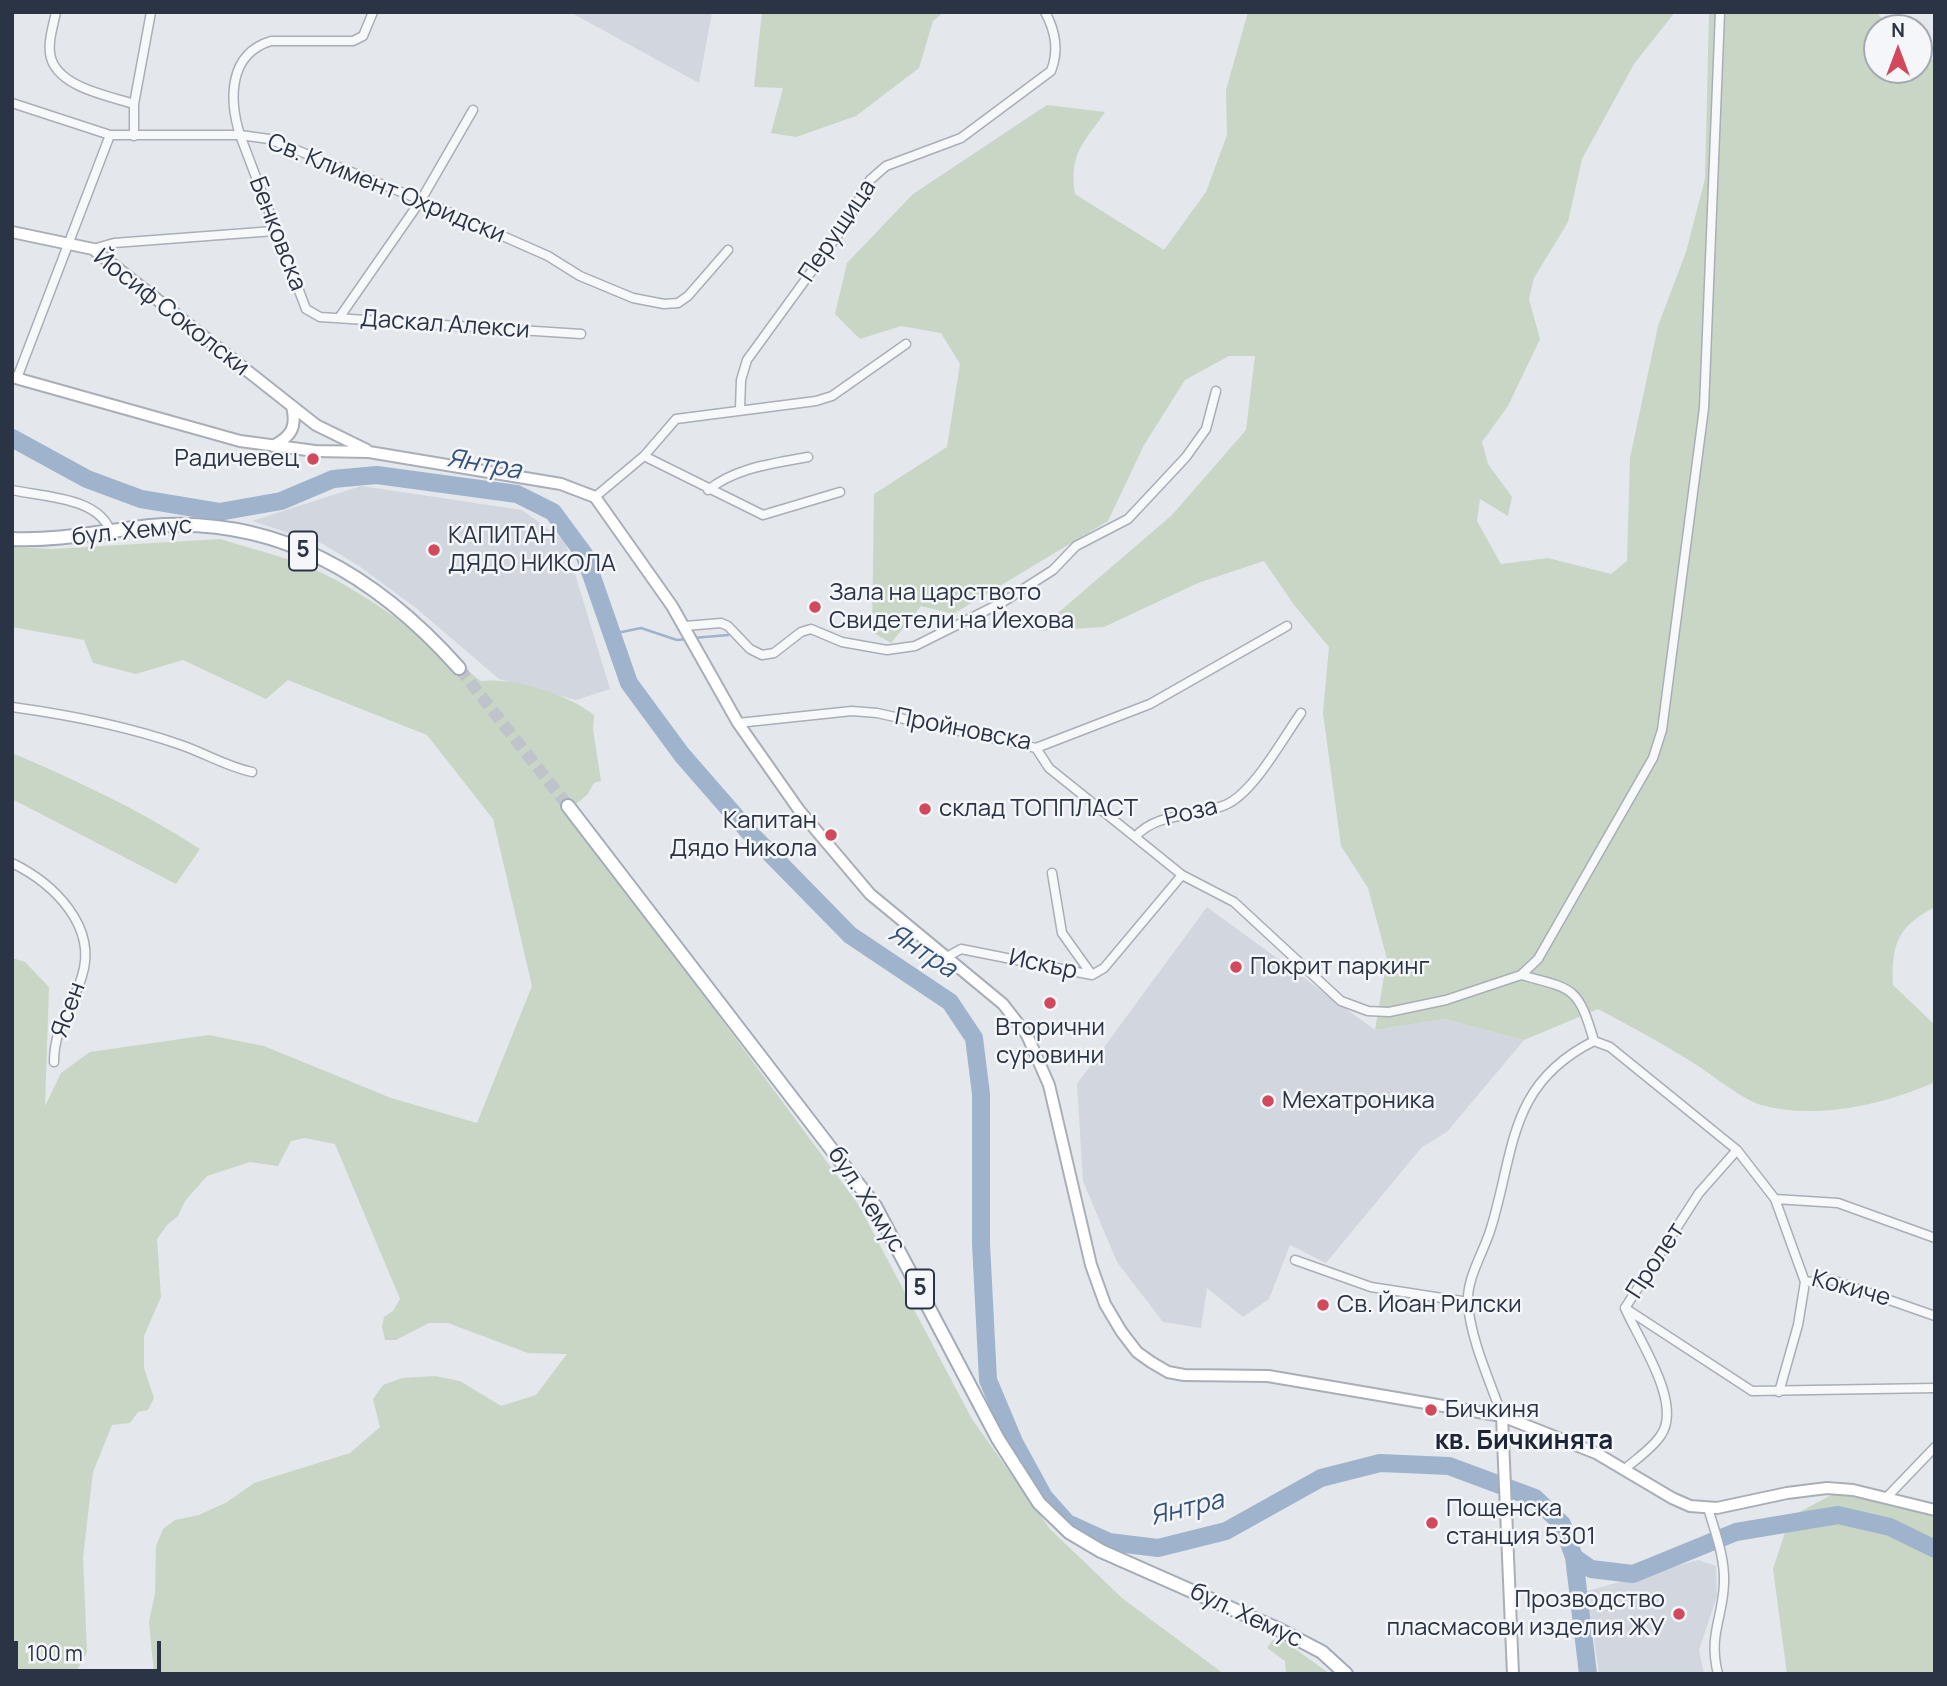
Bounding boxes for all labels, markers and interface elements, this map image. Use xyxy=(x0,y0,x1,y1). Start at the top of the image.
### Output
north arrow xyxy=(1863,14,1933,84)
text: N xyxy=(1891,17,1905,43)
street label: Св. Климент Охридски xyxy=(263,128,509,250)
street label: Бенковска xyxy=(242,173,312,295)
street label: Перущица xyxy=(793,174,883,288)
street label: Йосиф Соколски xyxy=(87,243,255,383)
street label: Даскал Алекси xyxy=(359,305,531,345)
water label: Янтра xyxy=(444,443,524,487)
place label: Радичевец xyxy=(174,445,299,473)
marker: Радичевец xyxy=(305,451,321,467)
street label: бул. Хемус xyxy=(70,511,194,553)
place label: КАПИТАН ДЯДО НИКОЛА xyxy=(448,522,616,578)
road number: 5 xyxy=(289,531,317,570)
marker: КАПИТАН ДЯДО НИКОЛА xyxy=(426,542,442,558)
place label: Зала на царството Свидетели на Йехова xyxy=(829,579,1074,635)
marker: Зала на царството Свидетели на Йехова xyxy=(807,599,823,615)
street label: Пройновска xyxy=(892,703,1034,757)
street label: Роза xyxy=(1161,793,1221,833)
place label: склад ТОППЛАСТ xyxy=(939,795,1138,823)
marker: склад ТОППЛАСТ xyxy=(917,801,933,817)
place label: Капитан Дядо Никола xyxy=(670,807,817,863)
marker: Капитан Дядо Никола xyxy=(823,827,839,843)
water label: Янтра xyxy=(882,919,962,985)
street label: Искър xyxy=(1006,944,1080,986)
place label: Покрит паркинг xyxy=(1250,953,1430,981)
marker: Покрит паркинг xyxy=(1228,959,1244,975)
street label: Ясен xyxy=(46,978,92,1042)
marker: Вторични суровини xyxy=(1042,995,1058,1011)
place label: Вторични суровини xyxy=(995,1014,1105,1070)
place label: Мехатроника xyxy=(1282,1087,1435,1115)
marker: Мехатроника xyxy=(1260,1093,1276,1109)
street label: бул. Хемус xyxy=(821,1142,911,1258)
street label: Пролет xyxy=(1621,1218,1691,1304)
street label: Кокиче xyxy=(1809,1265,1893,1313)
road number: 5 xyxy=(906,1270,934,1308)
place label: Св. Йоан Рилски xyxy=(1337,1291,1522,1319)
marker: Св. Йоан Рилски xyxy=(1315,1297,1331,1313)
place label: Бичкиня xyxy=(1445,1396,1539,1424)
marker: Бичкиня xyxy=(1423,1402,1439,1418)
district label: кв. Бичкинята xyxy=(1435,1426,1613,1458)
water label: Янтра xyxy=(1147,1485,1227,1533)
place label: Пощенска станция 5301 xyxy=(1446,1495,1596,1551)
marker: Пощенска станция 5301 xyxy=(1424,1515,1440,1531)
street label: бул. Хемус xyxy=(1185,1577,1307,1655)
place label: Прозводство пласмасови изделия ЖУ xyxy=(1387,1586,1665,1642)
marker: Прозводство пласмасови изделия ЖУ xyxy=(1671,1606,1687,1622)
scale bar xyxy=(18,1626,164,1670)
text: 100 m xyxy=(27,1639,83,1667)

